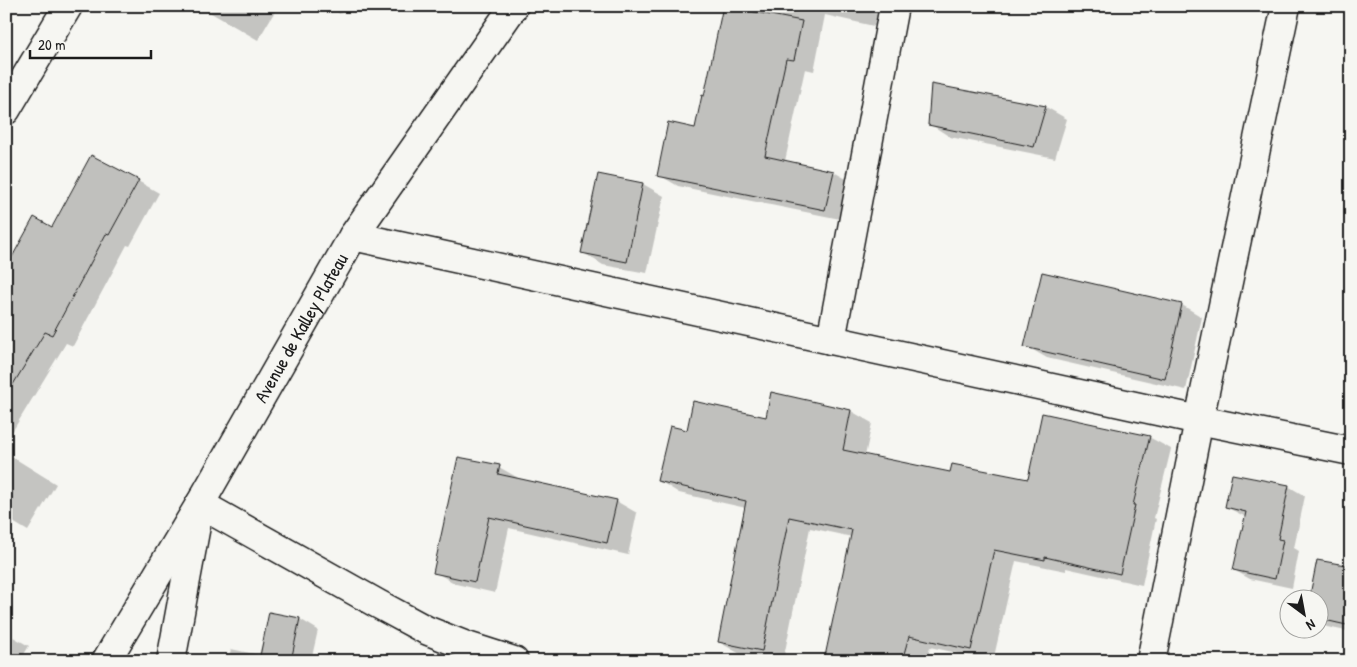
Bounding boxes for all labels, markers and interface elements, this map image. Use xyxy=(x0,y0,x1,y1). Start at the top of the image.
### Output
scale bar xyxy=(30,28,151,60)
text: 20 m xyxy=(38,34,65,55)
street label: Avenue de Kalley Plateau xyxy=(248,248,354,407)
north arrow xyxy=(1280,590,1330,640)
text: N xyxy=(1302,615,1319,636)

